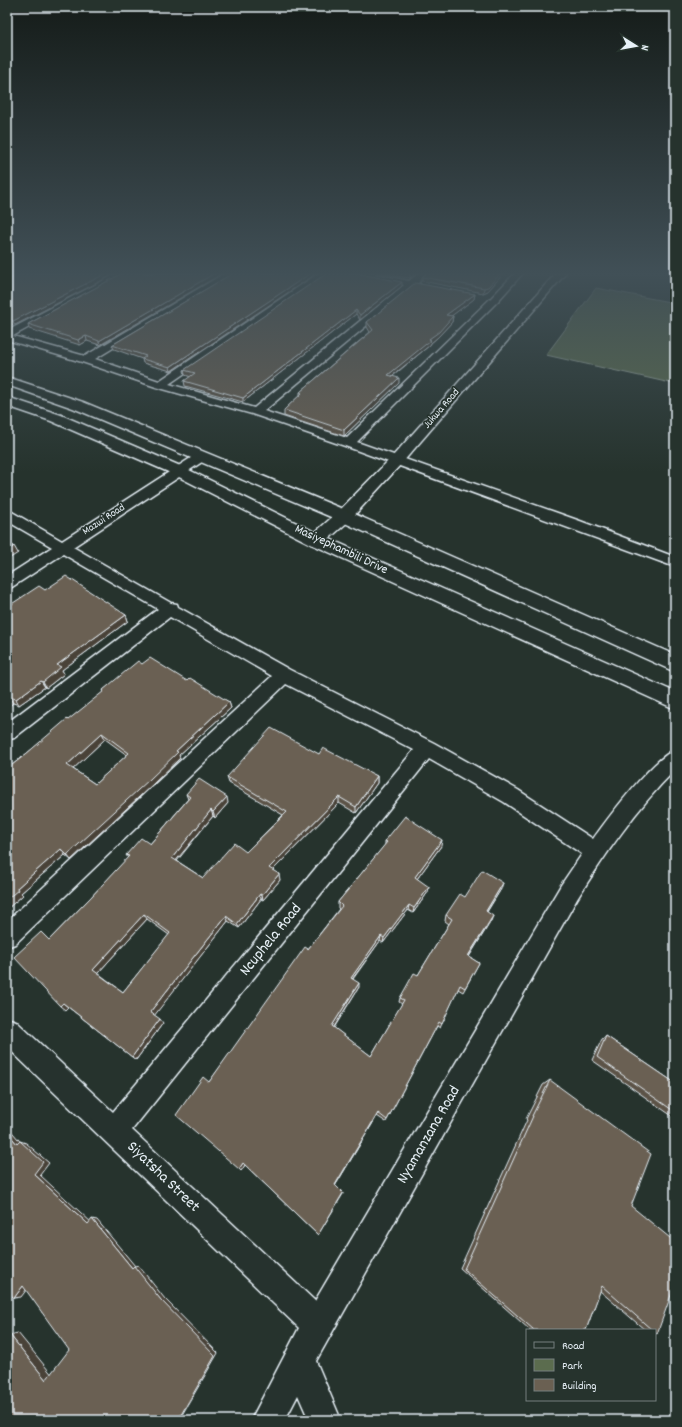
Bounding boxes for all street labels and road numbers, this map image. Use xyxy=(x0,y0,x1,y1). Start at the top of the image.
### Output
street label: Jukwa Road xyxy=(420,385,464,433)
street label: Mazwi Road xyxy=(80,500,128,540)
street label: Masiyephambili Drive xyxy=(291,520,391,580)
street label: Ncuphela Road xyxy=(234,899,308,981)
street label: Nyamanzana Road xyxy=(392,1082,466,1188)
street label: Siyatsha Street xyxy=(121,1136,205,1218)

